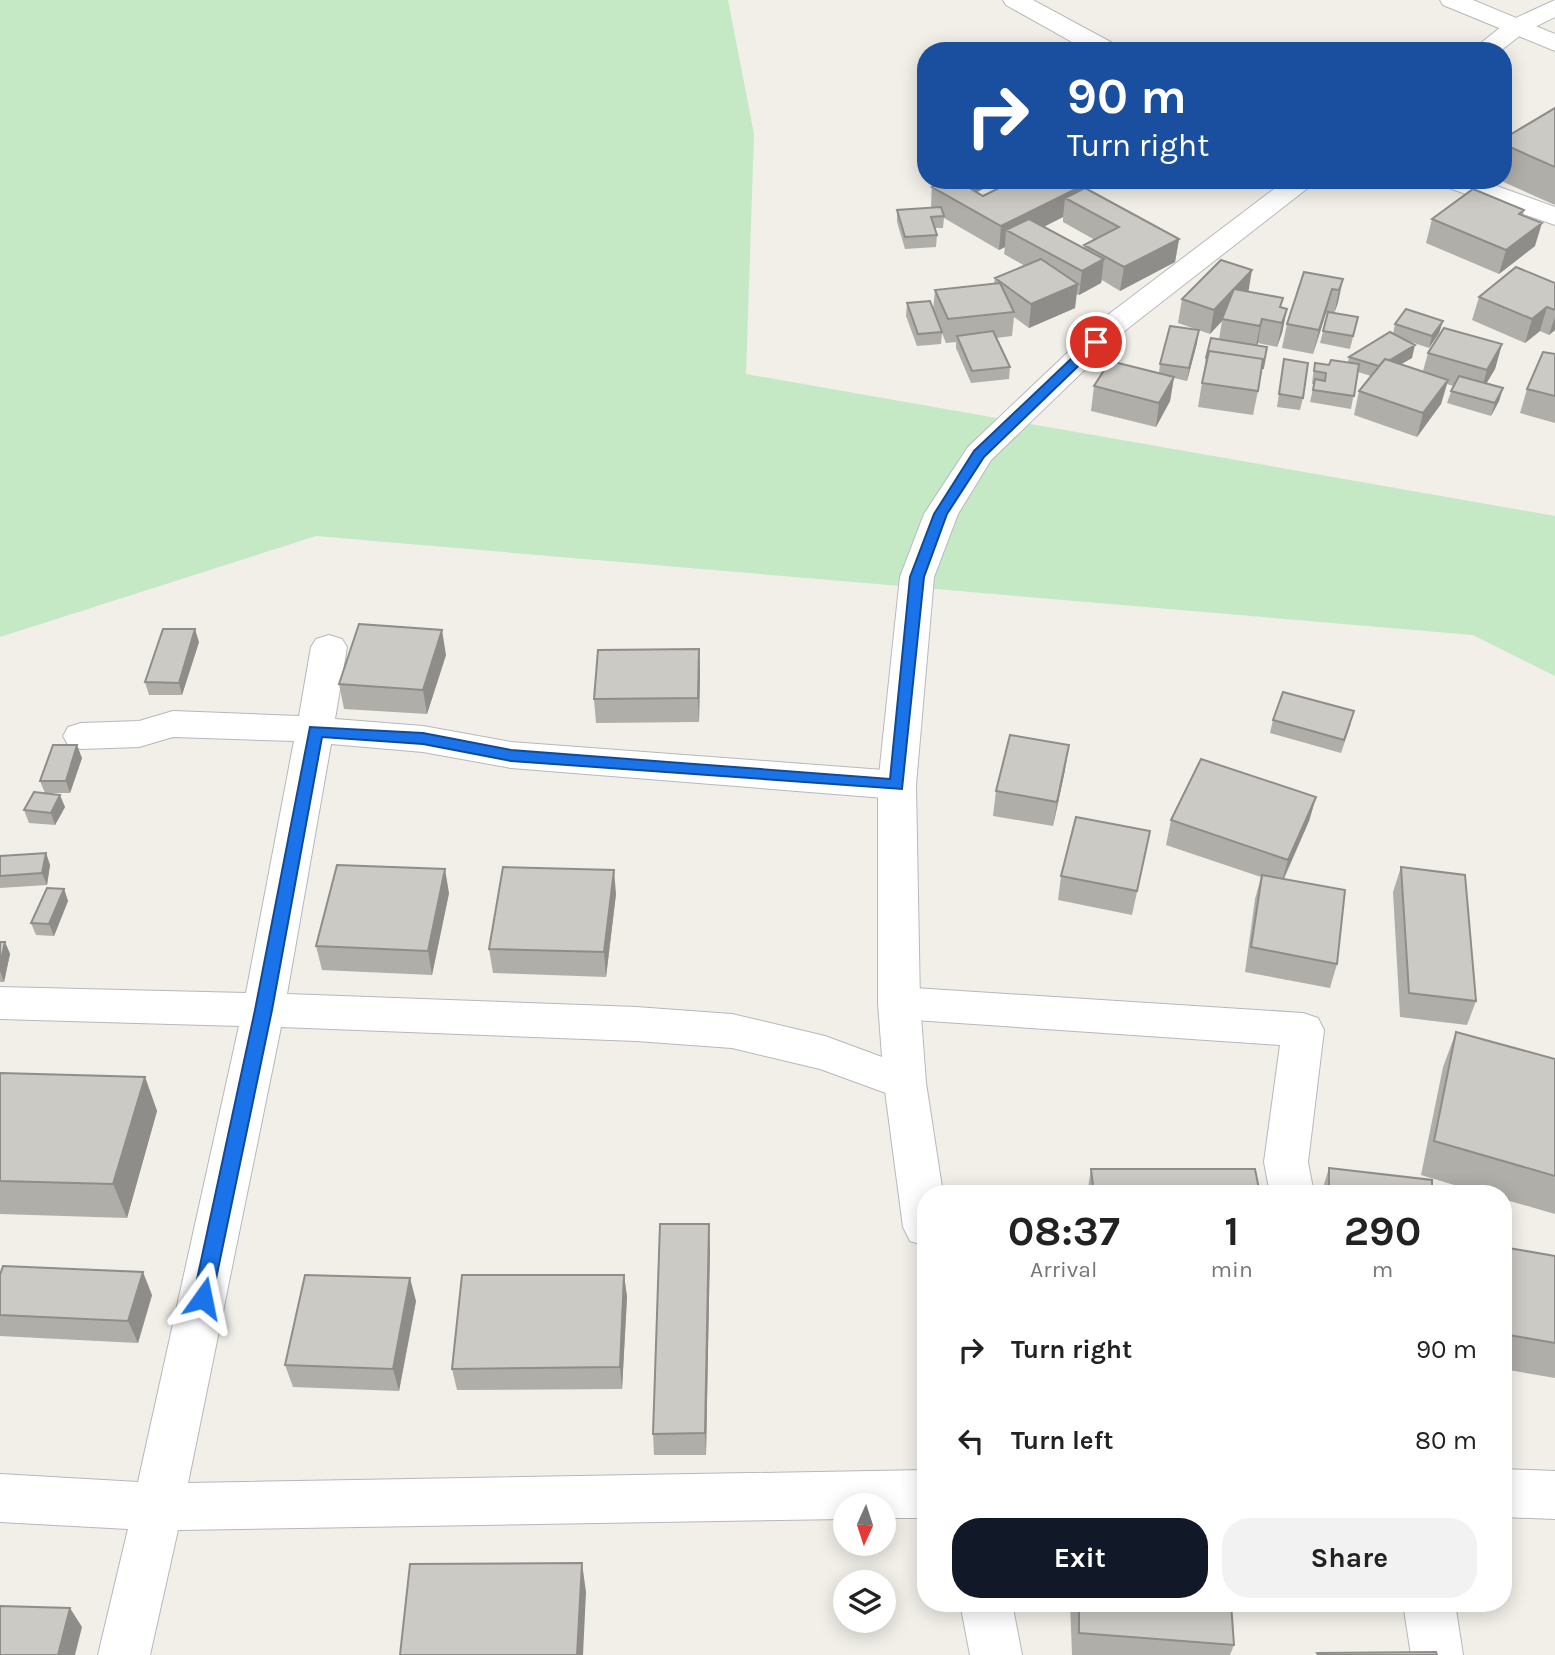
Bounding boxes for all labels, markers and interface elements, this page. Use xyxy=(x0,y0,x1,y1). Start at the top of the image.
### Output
text: 90 m xyxy=(1067,68,1187,125)
icon: right xyxy=(952,70,1043,161)
text: Turn right xyxy=(1067,127,1209,164)
pin xyxy=(1066,312,1126,372)
icon: arrive xyxy=(1077,323,1115,361)
text: 08:37 xyxy=(1008,1206,1120,1256)
text: 1 xyxy=(1224,1206,1239,1256)
text: 290 xyxy=(1344,1206,1421,1256)
text: Arrival xyxy=(1030,1256,1097,1283)
text: min xyxy=(1211,1256,1253,1283)
text: m xyxy=(1372,1256,1393,1283)
position arrow xyxy=(166,1261,240,1335)
icon: right xyxy=(952,1331,990,1369)
text: Turn right xyxy=(1011,1334,1132,1365)
text: 90 m xyxy=(1416,1334,1477,1365)
icon: left xyxy=(952,1422,990,1460)
text: Turn left xyxy=(1011,1425,1113,1456)
text: 80 m xyxy=(1415,1425,1477,1456)
north arrow xyxy=(833,1493,896,1556)
map controls xyxy=(833,1493,896,1633)
button: Exit xyxy=(952,1518,1208,1598)
button: Share xyxy=(1222,1518,1477,1598)
button: layers xyxy=(833,1570,896,1633)

